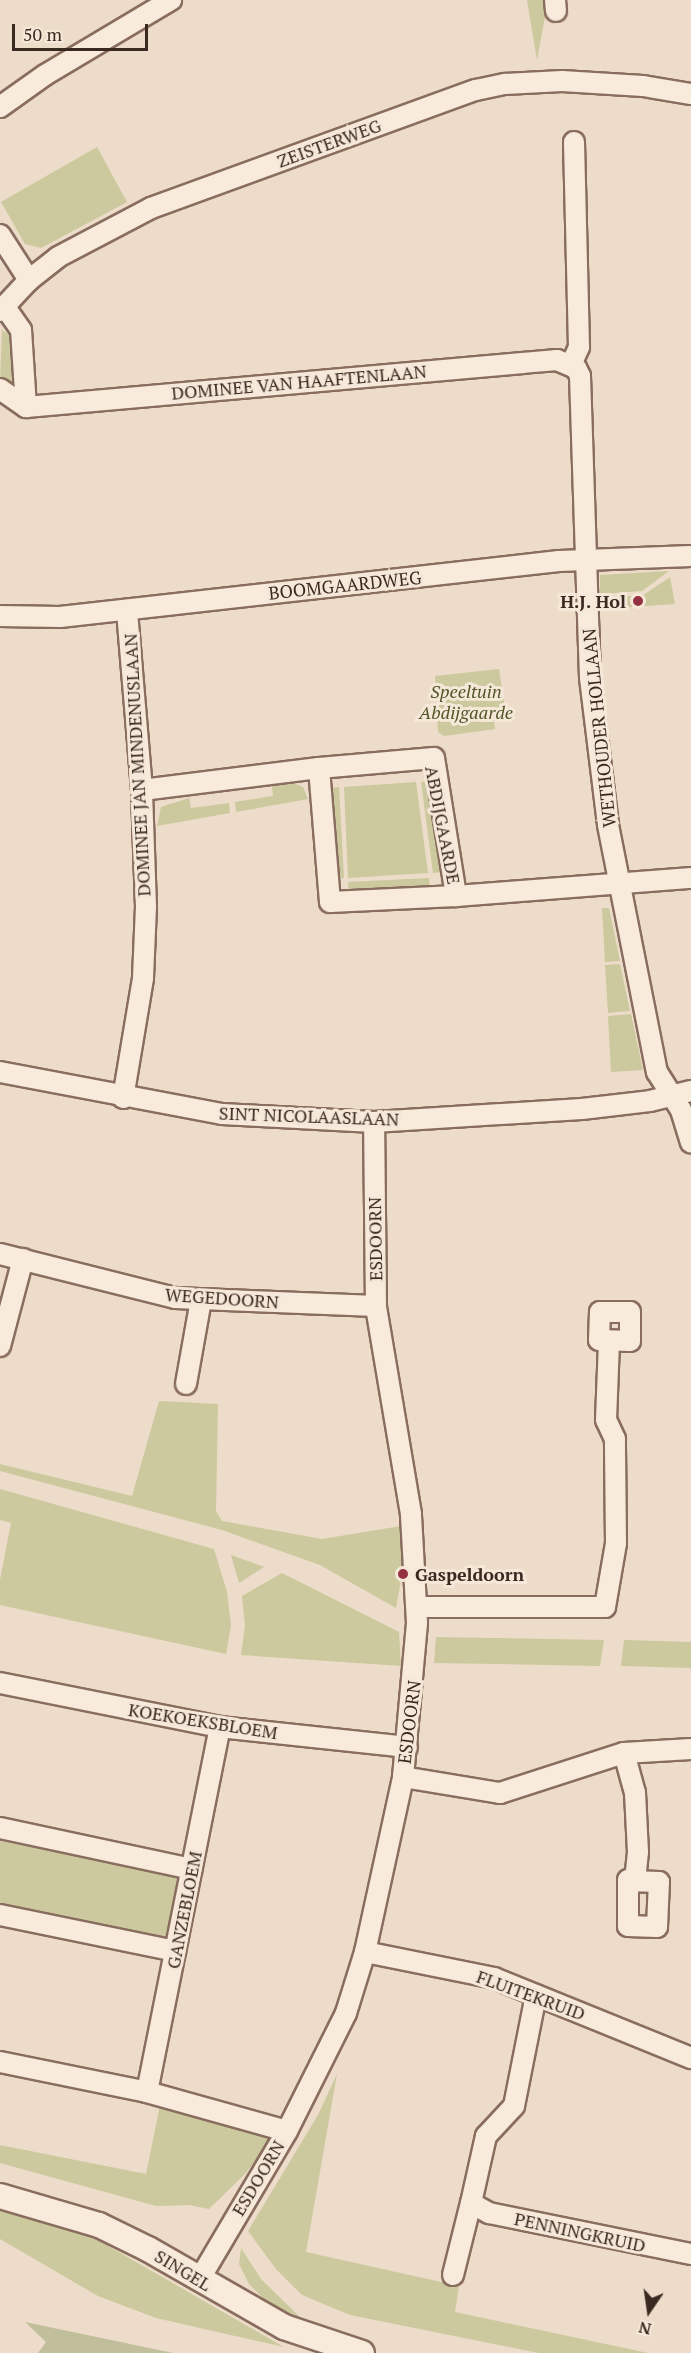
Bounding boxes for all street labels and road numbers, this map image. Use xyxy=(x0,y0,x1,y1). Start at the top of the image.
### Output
street label: ZEISTERWEG xyxy=(274,114,384,172)
street label: DOMINEE VAN HAAFTENLAAN xyxy=(170,360,428,404)
street label: BOOMGAARDWEG xyxy=(267,566,423,604)
street label: WETHOUDER HOLLAAN xyxy=(578,627,620,829)
street label: DOMINEE JAN MINDENUSLAAN xyxy=(119,633,155,897)
street label: ABDIJGAARDE xyxy=(421,764,465,886)
street label: SINT NICOLAASLAAN xyxy=(218,1102,400,1130)
street label: ESDOORN xyxy=(363,1197,387,1281)
street label: WEGEDOORN xyxy=(164,1283,280,1313)
street label: ESDOORN xyxy=(393,1679,425,1765)
street label: KOEKOEKSBLOEM xyxy=(127,1699,279,1743)
street label: GANZEBLOEM xyxy=(162,1849,206,1971)
street label: FLUITEKRUID xyxy=(474,1965,588,2025)
street label: ESDOORN xyxy=(227,2136,289,2220)
street label: PENNINGKRUID xyxy=(512,2208,648,2256)
street label: SINGEL xyxy=(151,2245,215,2295)

